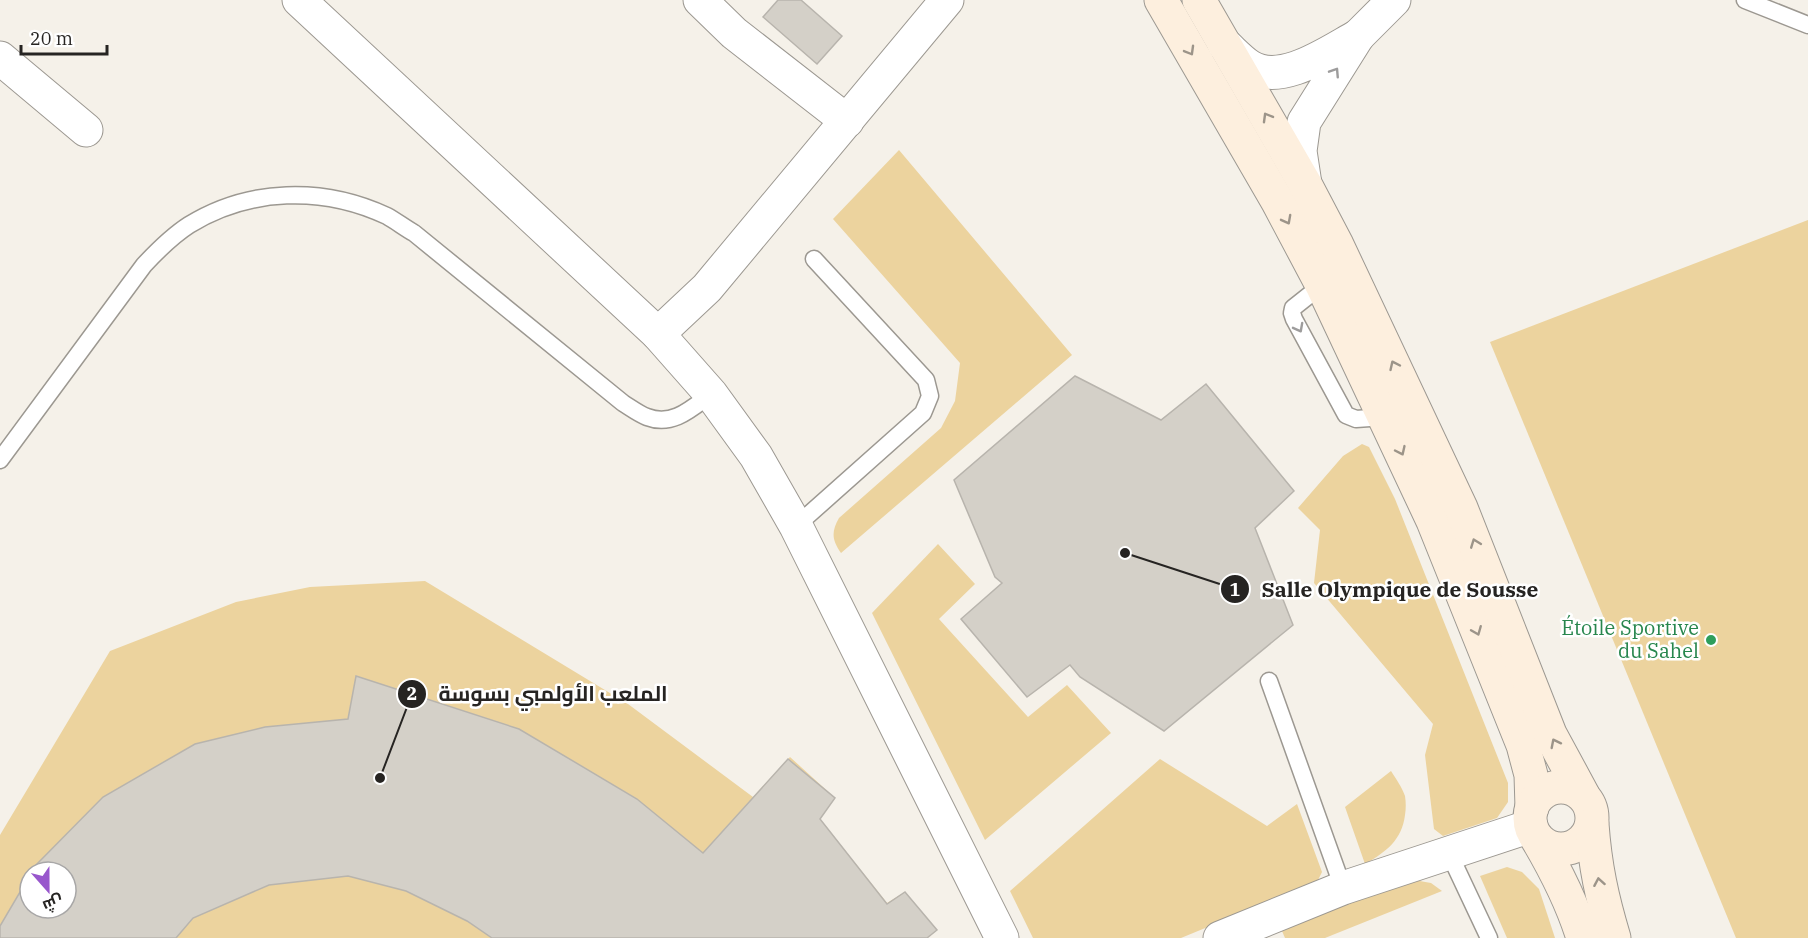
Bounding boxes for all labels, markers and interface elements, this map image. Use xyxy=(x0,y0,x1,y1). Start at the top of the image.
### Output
scale bar xyxy=(21,18,106,56)
text: 20 m xyxy=(30,27,73,50)
one-way arrow xyxy=(1183,45,1194,55)
one-way arrow xyxy=(1328,68,1339,79)
one-way arrow xyxy=(1262,113,1274,123)
one-way arrow xyxy=(1280,213,1291,224)
one-way arrow xyxy=(1292,322,1303,332)
one-way arrow xyxy=(1389,361,1401,372)
one-way arrow xyxy=(1393,445,1405,456)
one-way arrow xyxy=(1470,538,1482,549)
callout: Salle Olympique de Sousse xyxy=(1220,570,1551,609)
text: Salle Olympique de Sousse xyxy=(1262,575,1539,603)
text: 1 xyxy=(1230,578,1241,601)
place label: Étoile Sportive du Sahel xyxy=(1561,614,1699,664)
one-way arrow xyxy=(1470,624,1482,635)
marker: Étoile Sportive du Sahel xyxy=(1704,633,1718,647)
callout: الملعب الأولمبي بسوسة xyxy=(397,674,680,713)
text: الملعب الأولمبي بسوسة xyxy=(438,679,668,711)
text: 2 xyxy=(407,682,417,705)
one-way arrow xyxy=(1550,739,1562,750)
north arrow xyxy=(18,860,78,920)
one-way arrow xyxy=(1593,877,1606,887)
text: ش xyxy=(40,891,67,917)

